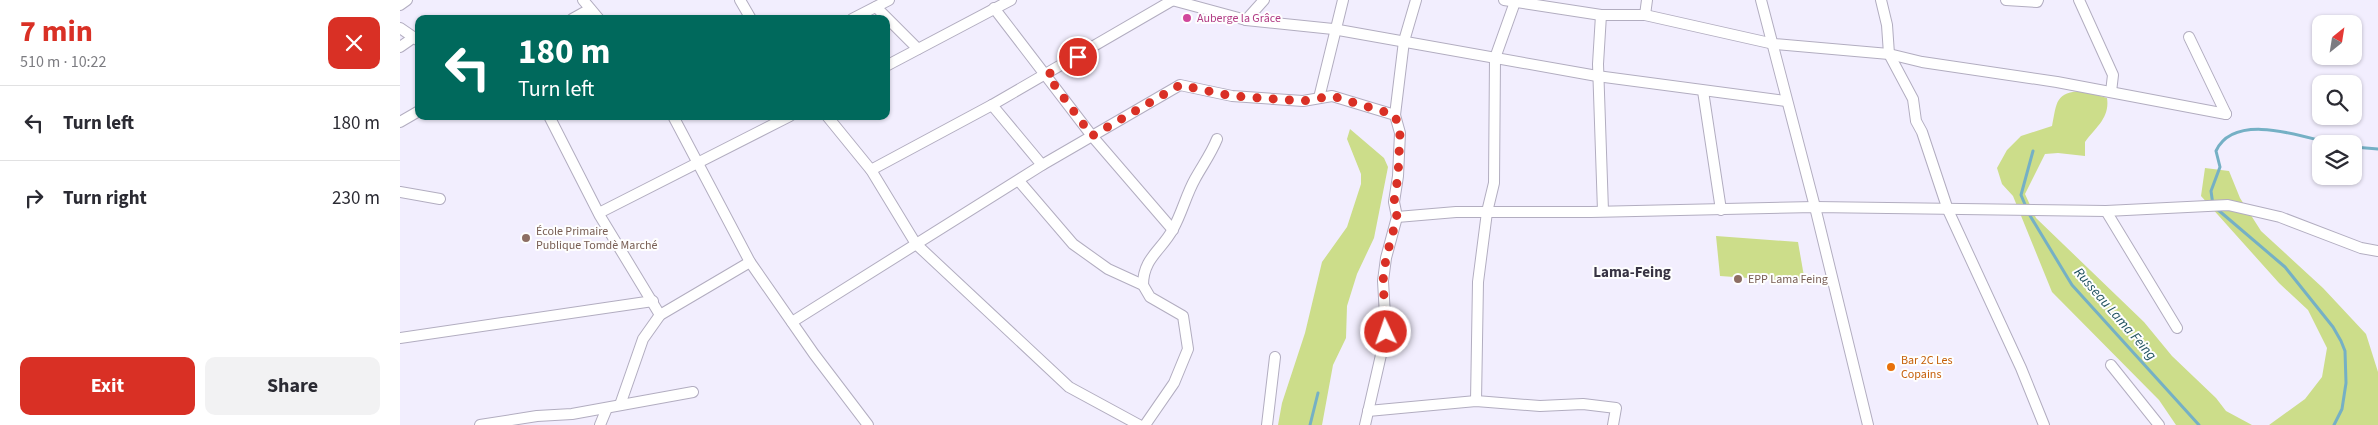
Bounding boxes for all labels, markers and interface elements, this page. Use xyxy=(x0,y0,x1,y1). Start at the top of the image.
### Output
text: 7 min xyxy=(20,10,93,53)
place label: Auberge la Grâce xyxy=(1197,10,1281,27)
marker: Auberge la Grâce xyxy=(1181,12,1193,24)
north arrow xyxy=(2312,15,2362,65)
map controls xyxy=(2312,15,2362,185)
button: close xyxy=(328,17,380,69)
text: 180 m xyxy=(518,27,610,77)
icon: left xyxy=(435,35,500,100)
pin xyxy=(1057,36,1099,78)
icon: arrive xyxy=(1064,43,1092,71)
text: 510 m · 10:22 xyxy=(20,51,107,73)
text: Turn left xyxy=(518,73,594,105)
button: search xyxy=(2312,75,2362,125)
icon: left xyxy=(20,109,48,137)
text: Turn left xyxy=(63,110,134,137)
text: 180 m xyxy=(332,110,380,137)
button: layers xyxy=(2312,135,2362,185)
icon: right xyxy=(20,184,48,212)
text: Turn right xyxy=(63,185,147,212)
text: 230 m xyxy=(332,185,380,212)
place label: École Primaire Publique Tomdè Marché xyxy=(536,223,657,254)
marker: École Primaire Publique Tomdè Marché xyxy=(520,232,532,244)
district label: Lama-Feing xyxy=(1593,262,1671,283)
water label: Russeau Lama Feing xyxy=(2069,263,2161,365)
place label: EPP Lama Feing xyxy=(1748,271,1828,288)
marker: EPP Lama Feing xyxy=(1732,273,1744,285)
position arrow xyxy=(1359,305,1411,357)
place label: Bar 2C Les Copains xyxy=(1901,352,1953,383)
button: Exit xyxy=(20,357,195,415)
button: Share xyxy=(205,357,380,415)
marker: Bar 2C Les Copains xyxy=(1885,361,1897,373)

